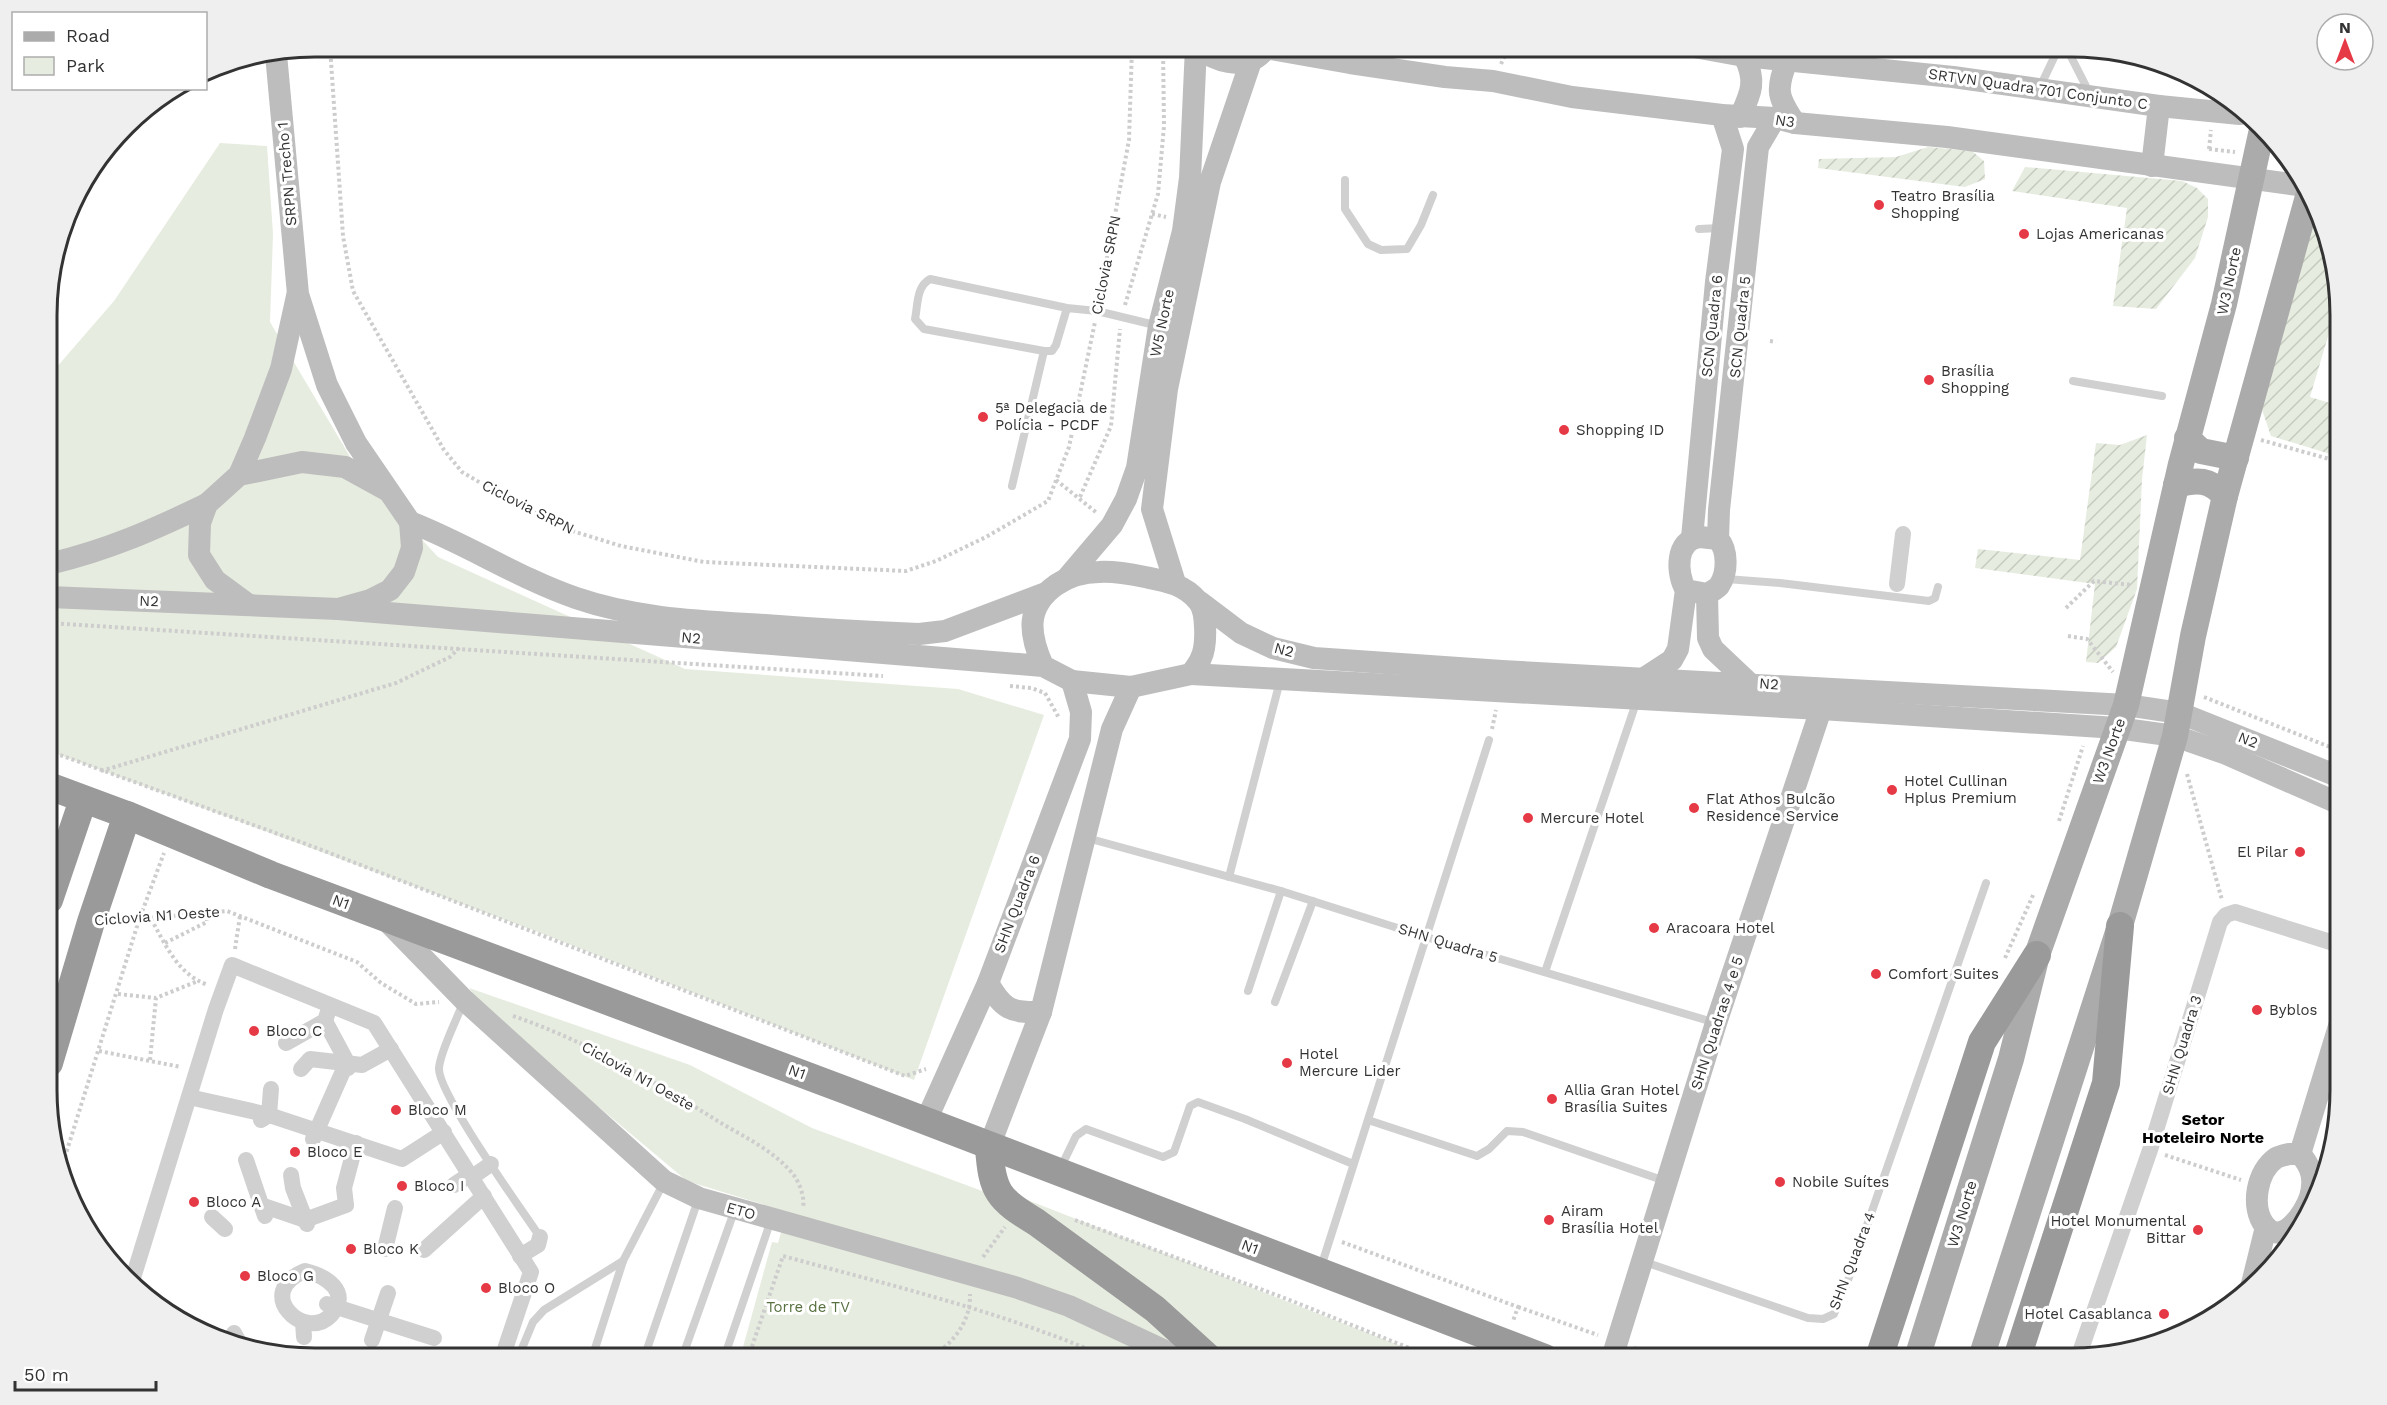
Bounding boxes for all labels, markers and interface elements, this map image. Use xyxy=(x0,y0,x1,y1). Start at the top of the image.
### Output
legend xyxy=(12,12,207,90)
north arrow xyxy=(2315,12,2375,72)
text: N xyxy=(2339,18,2351,37)
text: Road xyxy=(66,25,110,46)
text: Park xyxy=(66,55,105,76)
street label: SRTVN Quadra 701 Conjunto C xyxy=(1927,65,2149,113)
street label: N3 xyxy=(1774,111,1796,131)
street label: SRPN Trecho 1 xyxy=(273,121,301,227)
place label: Teatro Brasília Shopping xyxy=(1891,187,1995,222)
marker: Teatro Brasília Shopping xyxy=(1872,198,1886,212)
street label: Ciclovia SRPN xyxy=(1088,214,1124,316)
place label: Lojas Americanas xyxy=(2036,225,2164,243)
marker: Lojas Americanas xyxy=(2017,227,2031,241)
street label: W3 Norte xyxy=(2213,245,2245,317)
street label: SCN Quadra 6 xyxy=(1698,274,1726,378)
street label: SCN Quadra 5 xyxy=(1726,275,1754,379)
street label: W5 Norte xyxy=(1146,287,1178,359)
place label: Brasília Shopping xyxy=(1941,362,2009,397)
marker: Brasília Shopping xyxy=(1922,373,1936,387)
place label: 5ª Delegacia de Polícia - PCDF xyxy=(995,399,1107,434)
marker: 5ª Delegacia de Polícia - PCDF xyxy=(976,410,990,424)
place label: Shopping ID xyxy=(1576,421,1664,439)
marker: Shopping ID xyxy=(1557,423,1571,437)
street label: Ciclovia SRPN xyxy=(479,476,577,538)
street label: N2 xyxy=(139,592,159,610)
street label: N2 xyxy=(680,628,702,648)
street label: N2 xyxy=(1272,639,1296,661)
street label: N2 xyxy=(1759,674,1779,694)
street label: W3 Norte xyxy=(2089,716,2129,786)
street label: N2 xyxy=(2235,728,2261,752)
place label: Hotel Cullinan Hplus Premium xyxy=(1904,772,2017,807)
marker: Hotel Cullinan Hplus Premium xyxy=(1885,783,1899,797)
place label: Flat Athos Bulcão Residence Service xyxy=(1706,790,1839,825)
marker: Flat Athos Bulcão Residence Service xyxy=(1687,801,1701,815)
place label: Mercure Hotel xyxy=(1540,809,1644,827)
marker: Mercure Hotel xyxy=(1521,811,1535,825)
place label: El Pilar xyxy=(2237,843,2288,861)
marker: El Pilar xyxy=(2293,845,2307,859)
street label: SHN Quadra 6 xyxy=(990,852,1044,956)
street label: N1 xyxy=(330,891,352,913)
street label: Ciclovia N1 Oeste xyxy=(94,903,220,929)
street label: SHN Quadra 5 xyxy=(1396,919,1500,967)
place label: Aracoara Hotel xyxy=(1666,919,1775,937)
marker: Aracoara Hotel xyxy=(1647,921,1661,935)
street label: SHN Quadras 4 e 5 xyxy=(1687,954,1747,1092)
place label: Comfort Suites xyxy=(1888,965,1999,983)
marker: Comfort Suites xyxy=(1869,967,1883,981)
street label: SHN Quadra 3 xyxy=(2158,993,2206,1097)
place label: Byblos xyxy=(2269,1001,2318,1019)
marker: Byblos xyxy=(2250,1003,2264,1017)
place label: Bloco C xyxy=(266,1022,322,1040)
marker: Bloco C xyxy=(247,1024,261,1038)
street label: Ciclovia N1 Oeste xyxy=(579,1038,697,1114)
place label: Hotel Mercure Lider xyxy=(1299,1045,1401,1080)
marker: Hotel Mercure Lider xyxy=(1280,1056,1294,1070)
street label: N1 xyxy=(786,1061,808,1083)
place label: Allia Gran Hotel Brasília Suites xyxy=(1564,1081,1680,1116)
marker: Allia Gran Hotel Brasília Suites xyxy=(1545,1092,1559,1106)
place label: Bloco M xyxy=(408,1101,467,1119)
marker: Bloco M xyxy=(389,1103,403,1117)
district label: Setor Hoteleiro Norte xyxy=(2142,1110,2264,1147)
place label: Bloco E xyxy=(307,1143,362,1161)
marker: Bloco E xyxy=(288,1145,302,1159)
place label: Nobile Suítes xyxy=(1792,1173,1889,1191)
marker: Nobile Suítes xyxy=(1773,1175,1787,1189)
place label: Bloco I xyxy=(414,1177,464,1195)
street label: W3 Norte xyxy=(1943,1178,1981,1250)
marker: Bloco I xyxy=(395,1179,409,1193)
place label: Bloco A xyxy=(206,1193,261,1211)
marker: Bloco A xyxy=(187,1195,201,1209)
street label: ETO xyxy=(724,1198,758,1224)
place label: Airam Brasília Hotel xyxy=(1561,1202,1659,1237)
street label: SHN Quadra 4 xyxy=(1825,1209,1879,1313)
place label: Hotel Monumental Bittar xyxy=(2050,1212,2186,1247)
marker: Airam Brasília Hotel xyxy=(1542,1213,1556,1227)
marker: Hotel Monumental Bittar xyxy=(2191,1223,2205,1237)
street label: N1 xyxy=(1239,1236,1261,1258)
place label: Bloco K xyxy=(363,1240,419,1258)
marker: Bloco K xyxy=(344,1242,358,1256)
place label: Bloco G xyxy=(257,1267,314,1285)
marker: Bloco G xyxy=(238,1269,252,1283)
place label: Bloco O xyxy=(498,1279,555,1297)
marker: Bloco O xyxy=(479,1281,493,1295)
park label: Torre de TV xyxy=(766,1298,850,1316)
place label: Hotel Casablanca xyxy=(2024,1305,2153,1323)
marker: Hotel Casablanca xyxy=(2157,1307,2171,1321)
scale bar xyxy=(15,1354,156,1392)
text: 50 m xyxy=(24,1364,69,1385)

